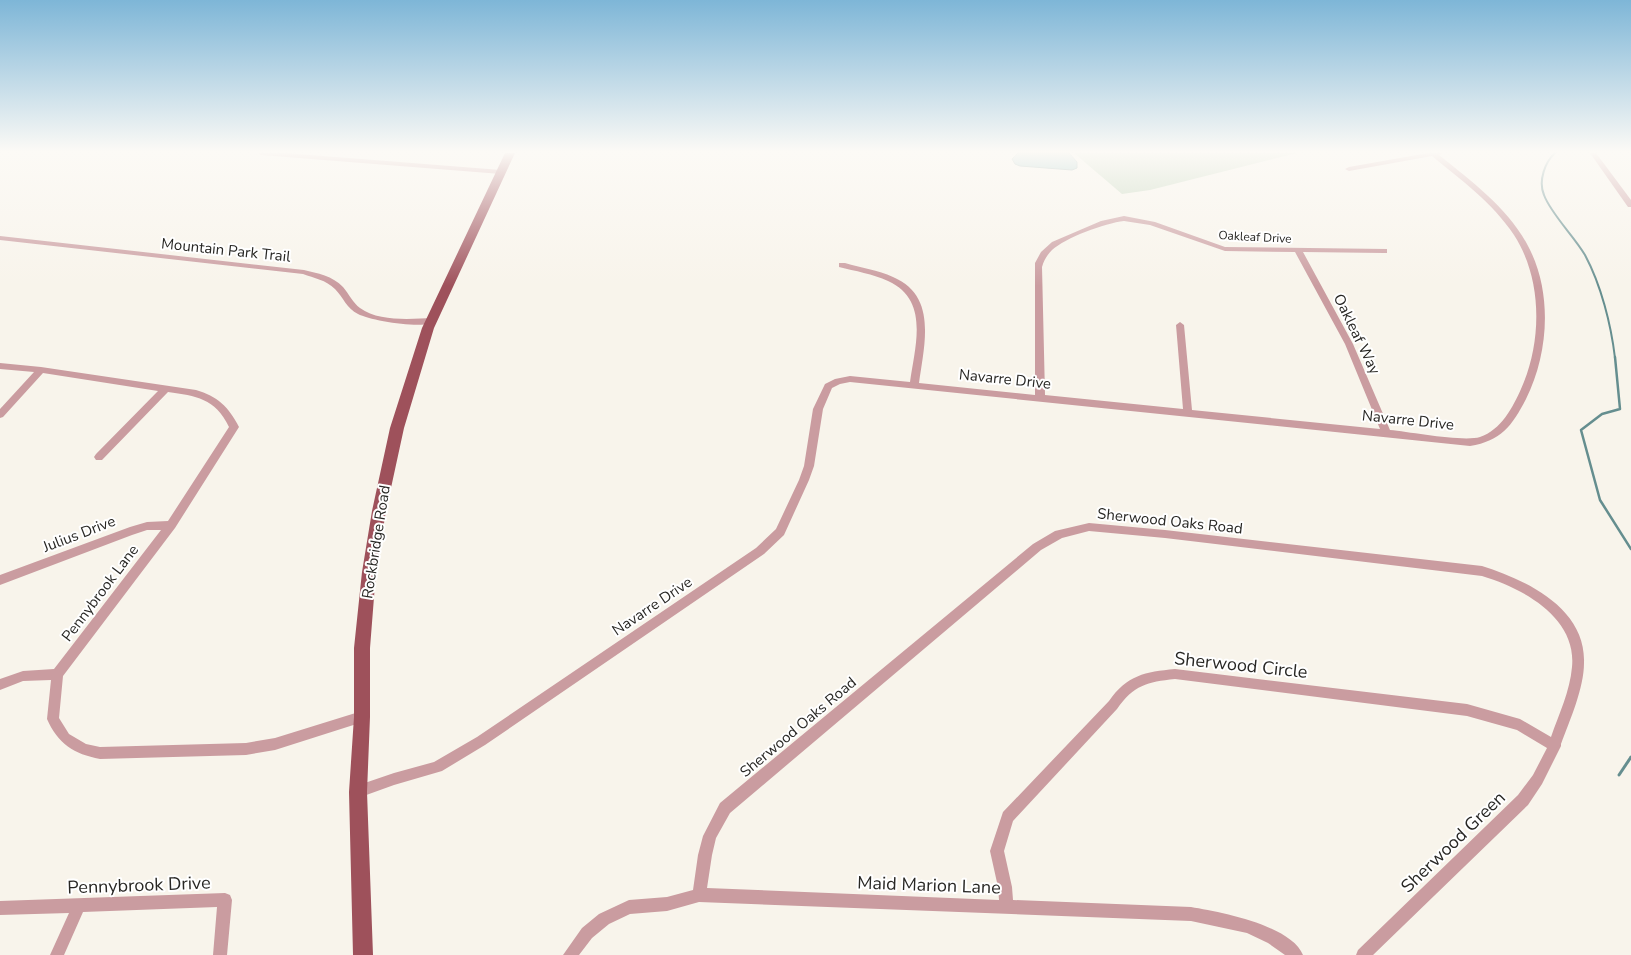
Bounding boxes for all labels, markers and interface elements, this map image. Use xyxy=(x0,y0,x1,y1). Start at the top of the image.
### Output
street label: Oakleaf Drive xyxy=(1218,227,1292,247)
street label: Mountain Park Trail xyxy=(160,233,292,267)
street label: Oakleaf Way xyxy=(1329,290,1385,378)
street label: Navarre Drive xyxy=(958,364,1052,394)
street label: Navarre Drive xyxy=(1361,405,1455,435)
street label: Rockbridge Road xyxy=(357,484,395,600)
street label: Sherwood Oaks Road xyxy=(1096,503,1244,539)
street label: Julius Drive xyxy=(39,511,118,557)
street label: Pennybrook Lane xyxy=(57,540,143,646)
street label: Navarre Drive xyxy=(608,572,696,640)
street label: Sherwood Circle xyxy=(1173,646,1309,684)
street label: Sherwood Oaks Road xyxy=(736,672,860,782)
street label: Sherwood Green xyxy=(1395,786,1511,898)
street label: Maid Marion Lane xyxy=(857,870,1001,900)
street label: Pennybrook Drive xyxy=(67,871,211,899)

